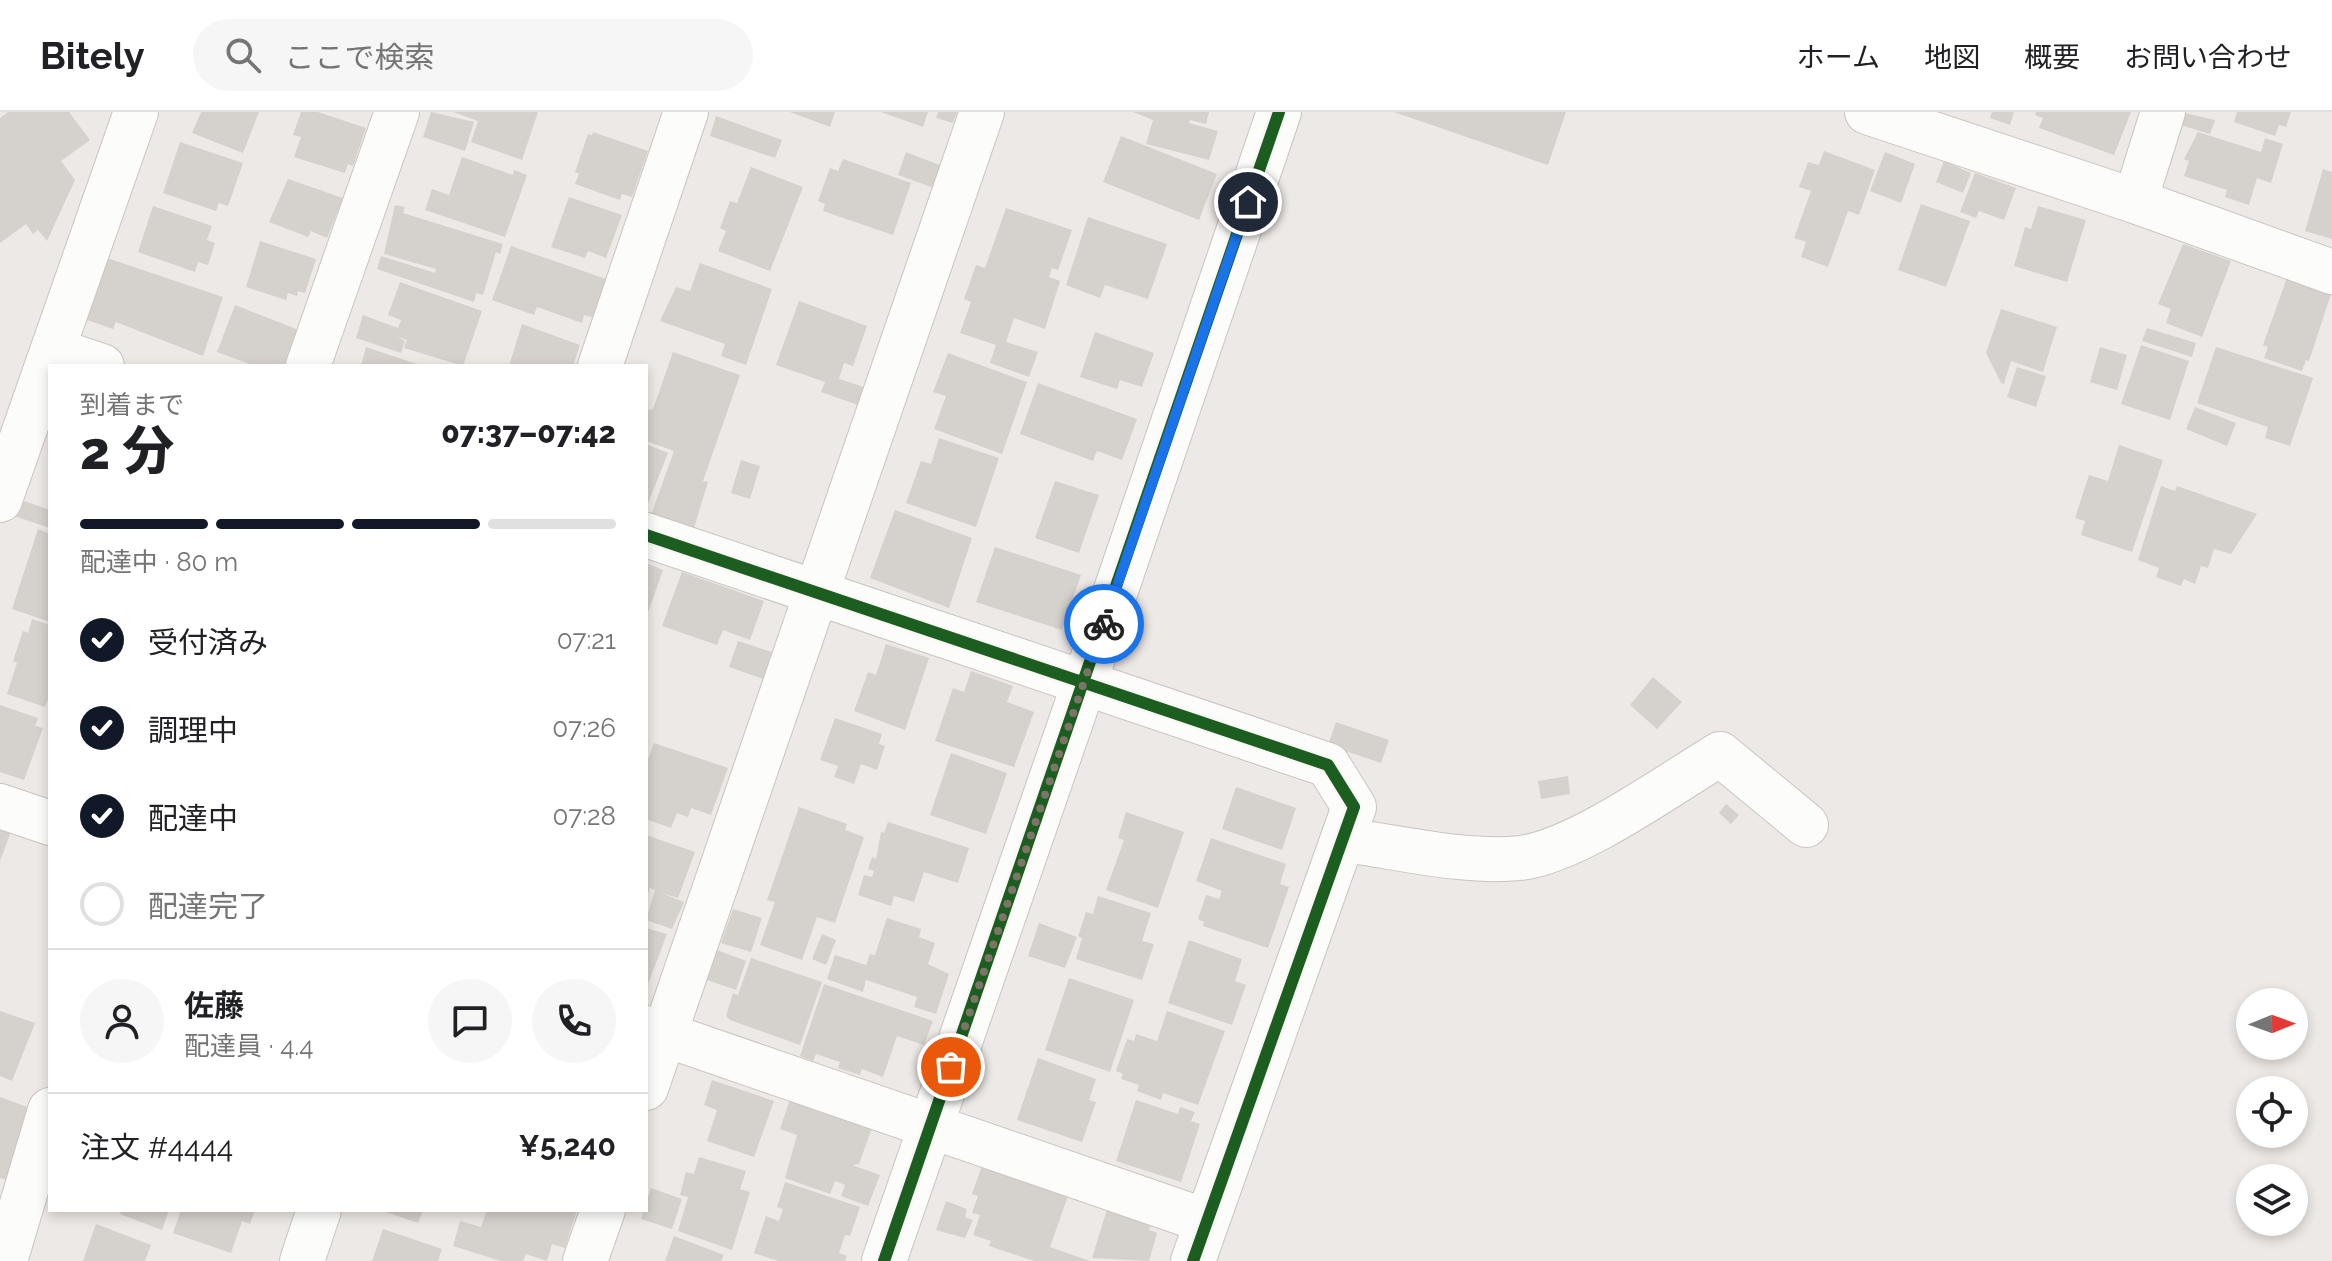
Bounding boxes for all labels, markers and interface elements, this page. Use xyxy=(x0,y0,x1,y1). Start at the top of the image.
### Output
search box xyxy=(193,19,753,91)
text: Bitely xyxy=(40,33,145,78)
icon: search xyxy=(221,33,265,77)
text: ここで検索 xyxy=(285,40,435,75)
text: ホーム xyxy=(1797,41,1880,74)
text: 地図 xyxy=(1924,41,1980,74)
text: 概要 xyxy=(2024,41,2080,74)
text: お問い合わせ xyxy=(2124,41,2292,74)
pin xyxy=(1214,168,1282,236)
icon: home xyxy=(1226,180,1270,224)
text: 到着まで xyxy=(80,390,184,420)
text: 07:37–07:42 xyxy=(441,415,616,450)
text: 2 分 xyxy=(80,420,174,481)
text: 配達中 · 80 m xyxy=(80,547,238,577)
courier xyxy=(1064,584,1144,664)
icon: bike xyxy=(1082,602,1126,646)
icon: check xyxy=(80,618,124,662)
text: 受付済み xyxy=(148,625,268,660)
text: 07:21 xyxy=(557,625,616,655)
icon: check xyxy=(80,706,124,750)
text: 調理中 xyxy=(148,713,238,748)
text: 07:26 xyxy=(552,713,616,743)
icon: check xyxy=(80,794,124,838)
text: 配達中 xyxy=(148,801,238,836)
text: 07:28 xyxy=(553,801,616,831)
text: 配達完了 xyxy=(148,889,268,924)
button: person xyxy=(80,979,164,1063)
button: chat xyxy=(428,979,512,1063)
button: phone xyxy=(532,979,616,1063)
text: 佐藤 xyxy=(184,988,244,1023)
north arrow xyxy=(2236,988,2308,1060)
map controls xyxy=(2236,988,2308,1236)
text: 配達員 · 4.4 xyxy=(184,1031,313,1061)
pin xyxy=(917,1033,985,1101)
icon: bag xyxy=(929,1045,973,1089)
button: locate xyxy=(2236,1076,2308,1148)
text: ¥5,240 xyxy=(519,1128,616,1163)
text: 注文 #4444 xyxy=(80,1130,233,1165)
button: layers xyxy=(2236,1164,2308,1236)

